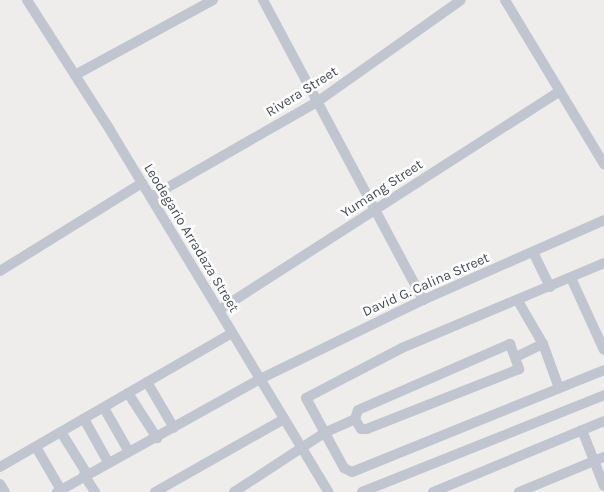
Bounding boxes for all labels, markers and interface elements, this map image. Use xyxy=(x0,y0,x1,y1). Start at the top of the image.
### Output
street label: Rivera Street xyxy=(263,63,341,121)
street label: Yumang Street xyxy=(338,156,426,222)
street label: Leodegario Arradaza Street xyxy=(140,161,242,315)
street label: David G. Calina Street xyxy=(360,249,492,321)

